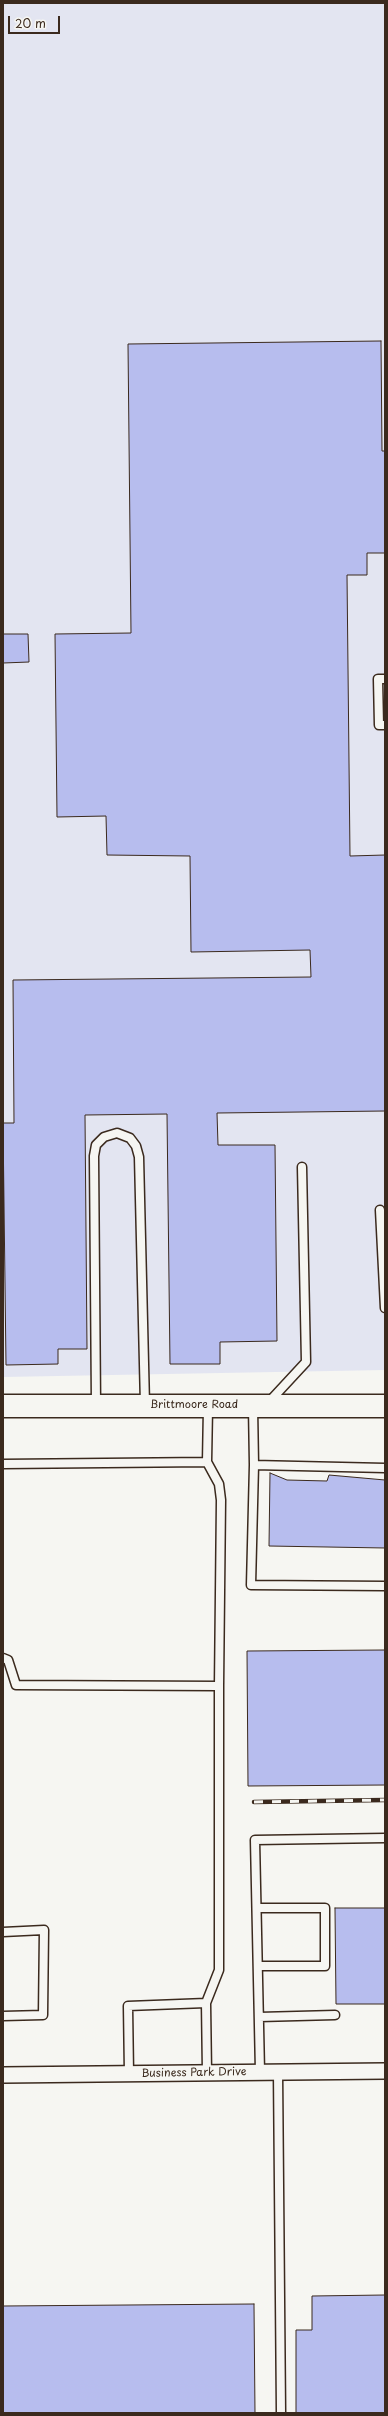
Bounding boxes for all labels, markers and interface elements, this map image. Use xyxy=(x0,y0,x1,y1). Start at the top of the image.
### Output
scale bar xyxy=(10,8,62,34)
text: 20 m xyxy=(15,14,46,32)
street label: Brittmoore Road xyxy=(150,1398,238,1412)
street label: Business Park Drive xyxy=(141,2065,247,2081)

